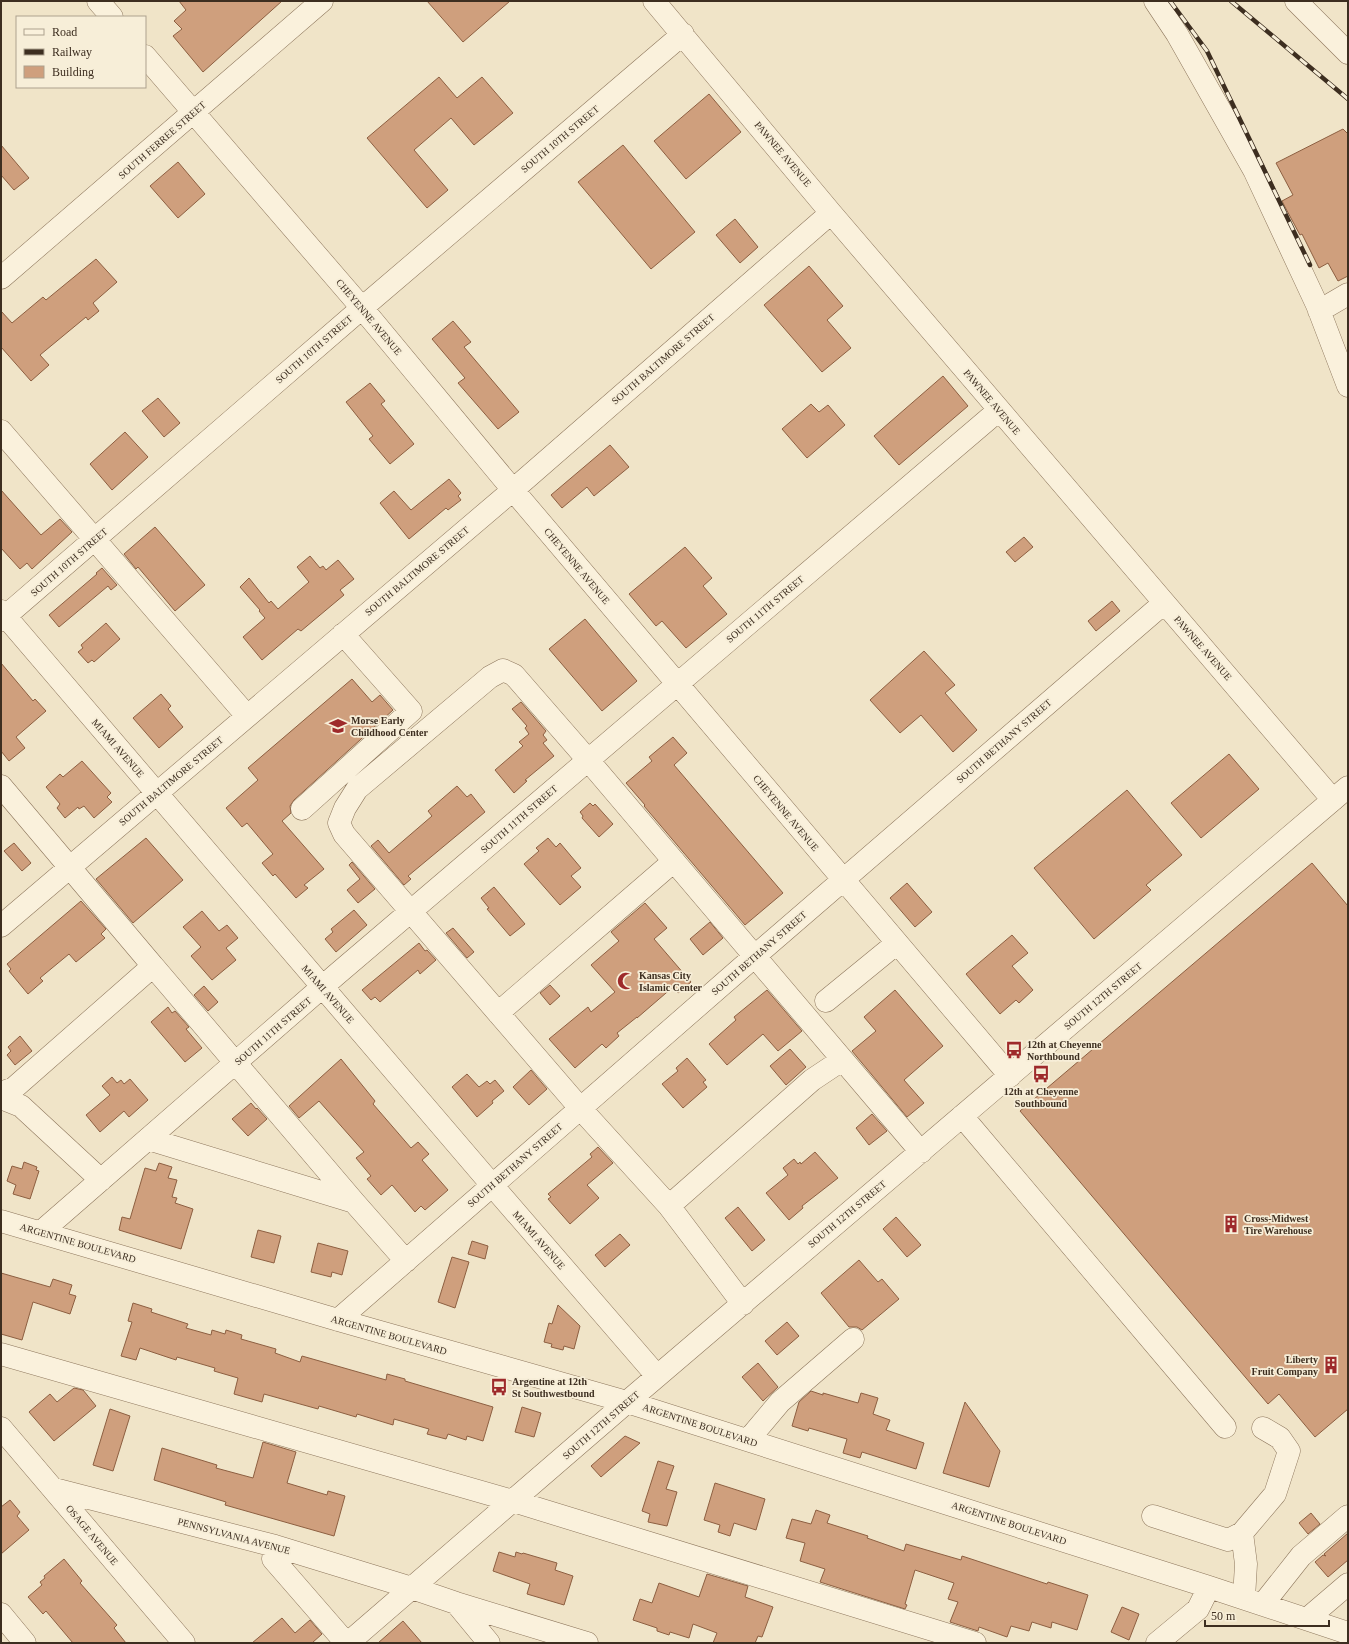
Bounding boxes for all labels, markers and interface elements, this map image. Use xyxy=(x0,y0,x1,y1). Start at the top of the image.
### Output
legend xyxy=(16,16,146,88)
text: Road xyxy=(52,25,77,39)
text: Railway xyxy=(52,45,92,59)
text: Building xyxy=(52,65,94,79)
street label: SOUTH FERREE STREET xyxy=(116,99,208,181)
street label: SOUTH 10TH STREET xyxy=(519,103,601,175)
street label: PAWNEE AVENUE xyxy=(753,119,813,189)
street label: CHEYENNE AVENUE xyxy=(334,277,404,357)
street label: SOUTH BALTIMORE STREET xyxy=(609,311,717,407)
street label: SOUTH 10TH STREET xyxy=(273,313,355,385)
street label: PAWNEE AVENUE xyxy=(962,367,1022,437)
street label: SOUTH BALTIMORE STREET xyxy=(363,524,471,618)
street label: SOUTH 10TH STREET xyxy=(28,526,110,598)
street label: CHEYENNE AVENUE xyxy=(542,526,612,606)
street label: SOUTH 11TH STREET xyxy=(724,573,806,645)
street label: PAWNEE AVENUE xyxy=(1172,614,1234,682)
street label: SOUTH BETHANY STREET xyxy=(954,697,1054,785)
place label: Morse Early Childhood Center xyxy=(351,715,429,738)
school or university icon: Morse Early Childhood Center xyxy=(328,716,348,736)
street label: MIAMI AVENUE xyxy=(90,717,146,779)
street label: SOUTH BALTIMORE STREET xyxy=(117,734,225,828)
street label: CHEYENNE AVENUE xyxy=(751,773,821,853)
street label: SOUTH 11TH STREET xyxy=(478,783,560,855)
street label: SOUTH BETHANY STREET xyxy=(709,909,809,997)
street label: SOUTH 12TH STREET xyxy=(1062,960,1144,1032)
street label: MIAMI AVENUE xyxy=(300,963,356,1025)
place label: Kansas City Islamic Center xyxy=(639,970,703,993)
mosque icon: Kansas City Islamic Center xyxy=(616,971,636,991)
street label: SOUTH 11TH STREET xyxy=(232,995,314,1067)
place label: 12th at Cheyenne Northbound xyxy=(1027,1039,1102,1062)
bus stop icon: 12th at Cheyenne Northbound xyxy=(1004,1040,1024,1060)
bus stop icon: 12th at Cheyenne Southbound xyxy=(1031,1064,1051,1084)
place label: 12th at Cheyenne Southbound xyxy=(1004,1086,1079,1109)
street label: SOUTH BETHANY STREET xyxy=(465,1121,565,1209)
street label: SOUTH 12TH STREET xyxy=(806,1178,888,1250)
street label: MIAMI AVENUE xyxy=(511,1209,567,1271)
place label: Cross-Midwest Tire Warehouse xyxy=(1244,1213,1312,1236)
building icon: Cross-Midwest Tire Warehouse xyxy=(1221,1214,1241,1234)
street label: ARGENTINE BOULEVARD xyxy=(19,1221,137,1265)
street label: ARGENTINE BOULEVARD xyxy=(330,1313,448,1357)
place label: Liberty Fruit Company xyxy=(1252,1354,1318,1377)
building icon: Liberty Fruit Company xyxy=(1321,1355,1341,1375)
place label: Argentine at 12th St Southwestbound xyxy=(512,1376,595,1399)
bus stop icon: Argentine at 12th St Southwestbound xyxy=(489,1377,509,1397)
street label: SOUTH 12TH STREET xyxy=(560,1389,642,1461)
street label: ARGENTINE BOULEVARD xyxy=(641,1401,759,1449)
street label: ARGENTINE BOULEVARD xyxy=(950,1499,1068,1547)
street label: OSAGE AVENUE xyxy=(64,1503,120,1567)
street label: PENNSYLVANIA AVENUE xyxy=(176,1516,292,1556)
scale bar xyxy=(1205,1602,1329,1628)
text: 50 m xyxy=(1211,1609,1236,1623)

